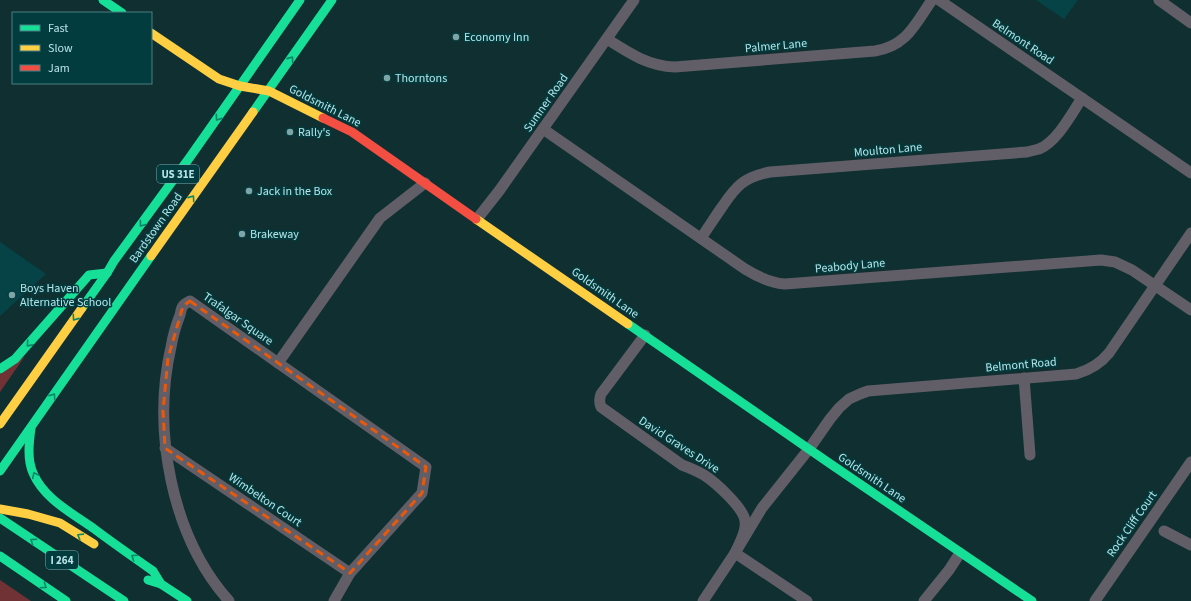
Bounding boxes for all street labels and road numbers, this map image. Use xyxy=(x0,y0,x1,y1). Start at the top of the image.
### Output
street label: Belmont Road xyxy=(989,15,1057,69)
street label: Palmer Lane xyxy=(744,35,808,57)
street label: Sumner Road xyxy=(520,70,572,136)
street label: Goldsmith Lane xyxy=(286,81,364,132)
street label: Moulton Lane xyxy=(853,139,923,161)
road number: US 31E xyxy=(157,165,199,183)
street label: Bardstown Road xyxy=(125,189,187,267)
street label: Peabody Lane xyxy=(814,254,886,278)
street label: Goldsmith Lane xyxy=(568,263,642,323)
street label: Trafalgar Square xyxy=(199,288,277,350)
street label: Belmont Road xyxy=(985,353,1057,377)
street label: David Graves Drive xyxy=(635,412,723,478)
street label: Goldsmith Lane xyxy=(835,449,910,507)
street label: Wimbelton Court xyxy=(225,469,305,531)
street label: Rock Cliff Court xyxy=(1103,487,1161,561)
road number: I 264 xyxy=(46,551,78,569)

